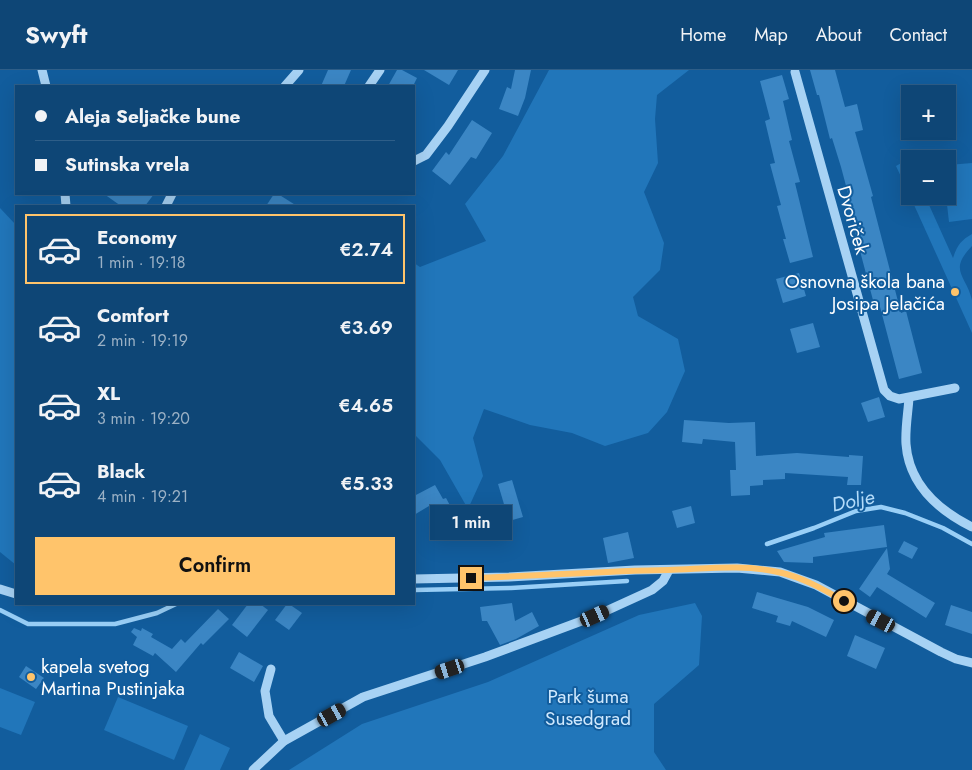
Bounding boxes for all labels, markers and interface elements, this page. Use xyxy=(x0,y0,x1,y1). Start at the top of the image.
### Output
text: Swyft xyxy=(25,17,87,52)
text: Home xyxy=(680,22,726,48)
text: Map xyxy=(754,22,788,48)
text: About xyxy=(816,22,861,48)
text: Contact xyxy=(889,22,947,48)
map controls xyxy=(901,85,956,205)
button: + xyxy=(901,85,956,140)
text: Aleja Seljačke bune xyxy=(65,103,241,130)
button: − xyxy=(901,150,956,205)
text: Sutinska vrela xyxy=(65,151,189,178)
street label: Dvoriček xyxy=(830,182,876,258)
text: Economy xyxy=(97,224,177,251)
icon: car xyxy=(37,227,82,272)
text: €2.74 xyxy=(339,236,393,263)
text: 1 min · 19:18 xyxy=(97,251,186,274)
place label: Osnovna škola bana Josipa Jelačića xyxy=(785,268,945,317)
marker: Osnovna škola bana Josipa Jelačića xyxy=(949,286,961,298)
text: Comfort xyxy=(97,302,169,329)
icon: car xyxy=(37,305,82,350)
text: €3.69 xyxy=(340,314,393,341)
text: 2 min · 19:19 xyxy=(97,329,188,352)
text: XL xyxy=(97,380,120,407)
icon: car xyxy=(37,383,82,428)
text: €4.65 xyxy=(339,392,393,419)
text: 3 min · 19:20 xyxy=(97,407,190,430)
text: Black xyxy=(97,458,145,485)
icon: car xyxy=(37,461,82,506)
text: €5.33 xyxy=(341,470,393,497)
water label: Dolje xyxy=(829,482,877,520)
text: 4 min · 19:21 xyxy=(97,485,188,508)
callout: 1 min xyxy=(430,506,512,540)
text: 1 min xyxy=(452,511,490,534)
button: Confirm xyxy=(35,537,395,595)
route end xyxy=(460,567,482,589)
route start xyxy=(833,590,855,612)
car xyxy=(578,603,611,629)
car xyxy=(864,607,897,635)
place label: kapela svetog Martina Pustinjaka xyxy=(41,653,185,702)
car xyxy=(433,657,466,681)
marker: kapela svetog Martina Pustinjaka xyxy=(25,671,37,683)
park label: Park šuma Susedgrad xyxy=(545,683,631,732)
car xyxy=(315,701,348,729)

